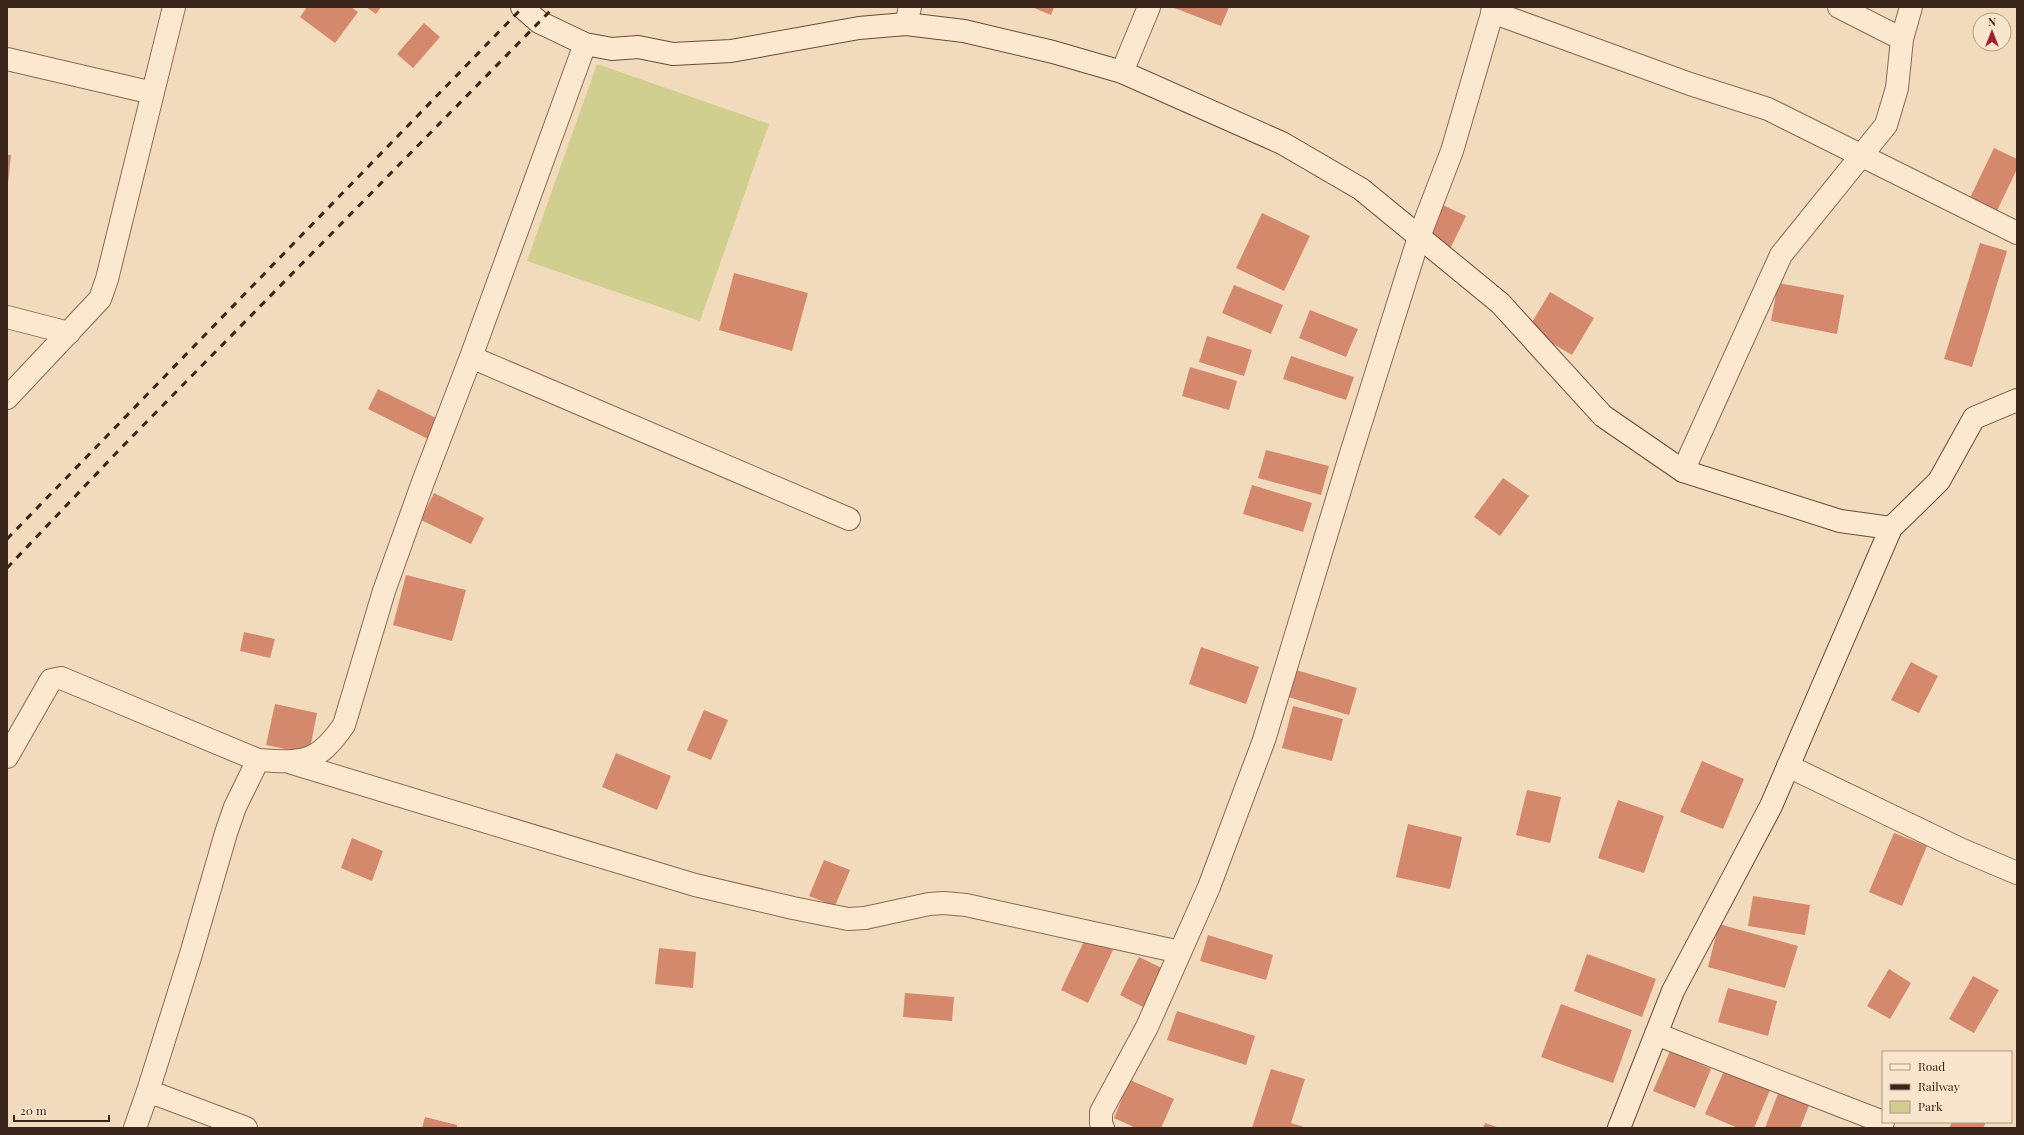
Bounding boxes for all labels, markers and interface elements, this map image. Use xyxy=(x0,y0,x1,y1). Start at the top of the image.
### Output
north arrow xyxy=(1972,12,2012,52)
text: N xyxy=(1988,14,1996,29)
legend xyxy=(1882,1051,2012,1123)
text: Road xyxy=(1918,1058,1945,1074)
text: Railway xyxy=(1918,1078,1960,1094)
scale bar xyxy=(14,1097,109,1123)
text: Park xyxy=(1918,1098,1943,1114)
text: 20 m xyxy=(20,1102,47,1118)

